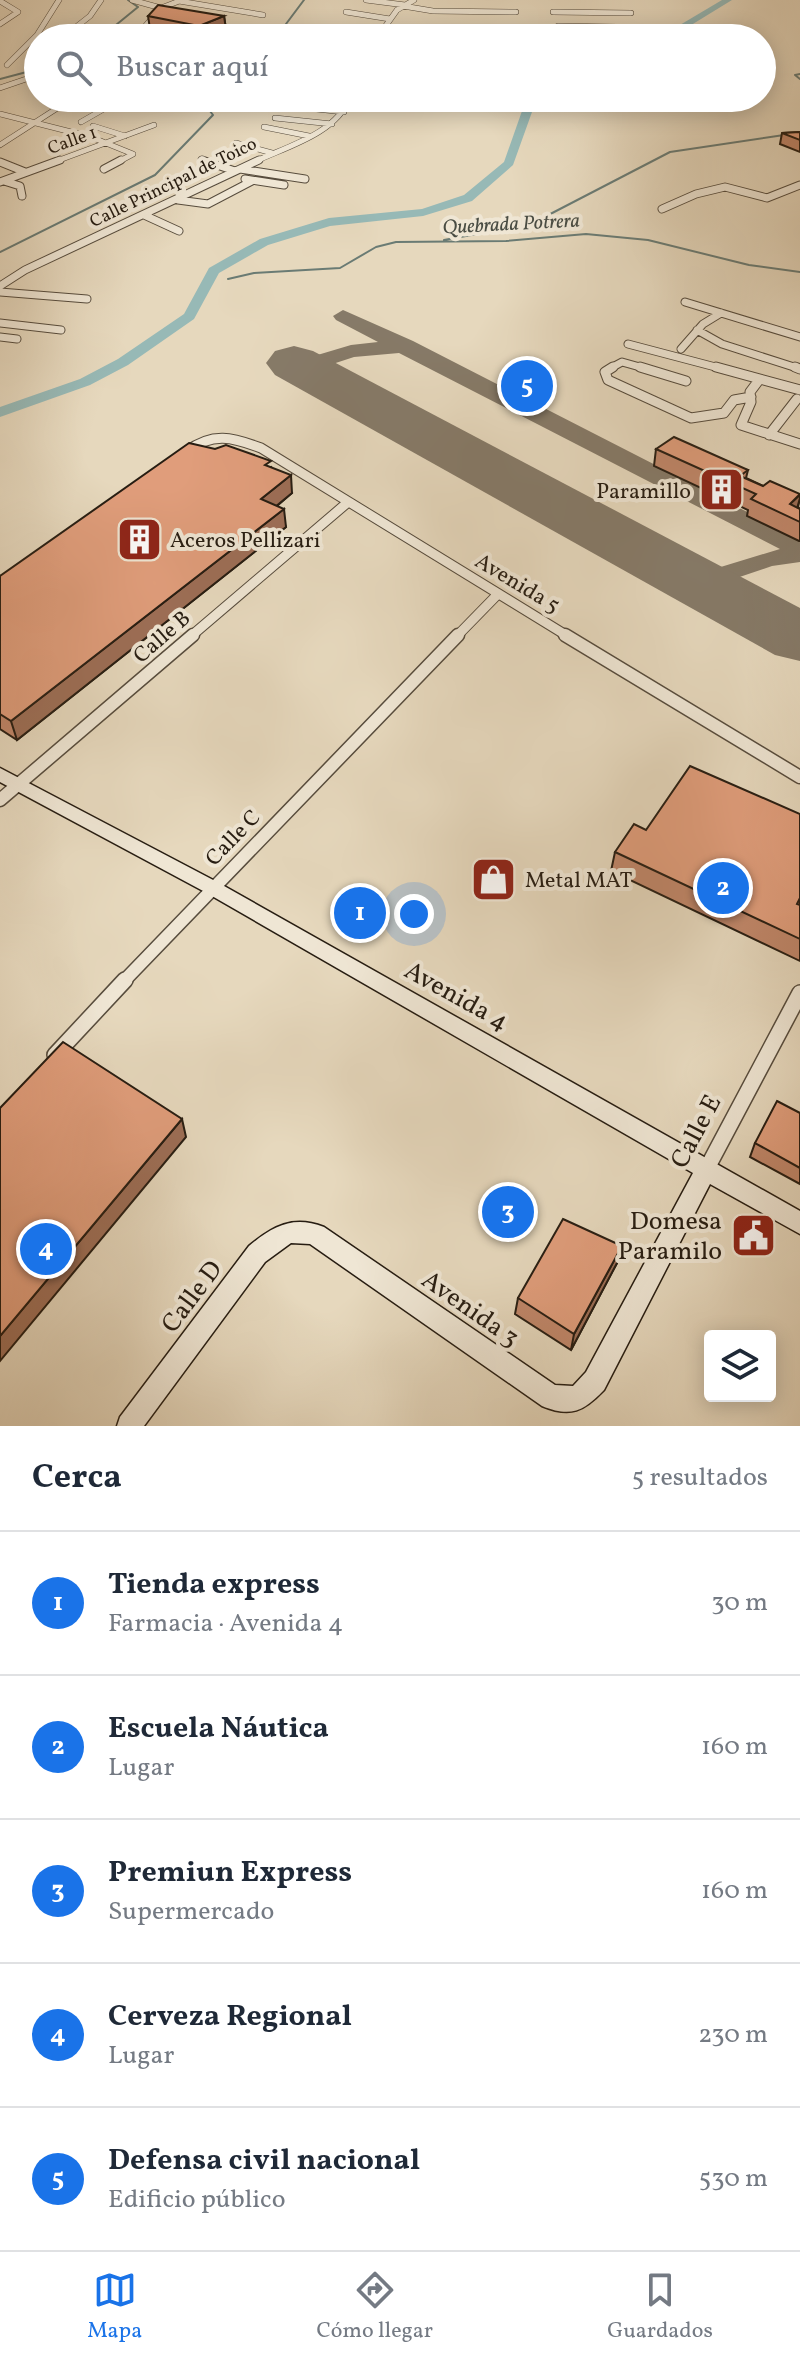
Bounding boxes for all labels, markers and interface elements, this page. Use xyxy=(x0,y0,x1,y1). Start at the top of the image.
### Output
search box xyxy=(24,24,776,112)
icon: search xyxy=(52,46,96,90)
text: Buscar aquí xyxy=(116,47,269,89)
street label: Calle 1 xyxy=(44,121,101,162)
street label: Calle Principal de Toico xyxy=(86,132,261,235)
water label: Quebrada Potrera xyxy=(442,207,581,243)
pin: 5 xyxy=(501,356,553,416)
building icon: Paramillo xyxy=(698,466,746,514)
place label: Paramillo xyxy=(596,477,691,508)
building icon: Aceros Pellizari xyxy=(115,515,163,563)
place label: Aceros Pellizari xyxy=(170,526,320,557)
street label: Avenida 5 xyxy=(468,547,565,622)
street label: Calle B xyxy=(127,604,198,672)
street label: Calle C xyxy=(199,804,268,874)
shop icon: Metal MAT xyxy=(470,855,518,903)
pin: 2 xyxy=(697,858,749,918)
place label: Metal MAT xyxy=(525,866,633,897)
pin: 1 xyxy=(334,883,386,943)
your location xyxy=(394,894,434,934)
street label: Avenida 4 xyxy=(397,953,515,1040)
street label: Calle E xyxy=(662,1089,731,1175)
pin: 3 xyxy=(482,1182,534,1242)
place label: Domesa Paramilo xyxy=(618,1204,722,1270)
public building icon: Domesa Paramilo xyxy=(729,1211,777,1259)
pin: 4 xyxy=(20,1219,72,1279)
street label: Calle D xyxy=(154,1254,232,1341)
street label: Avenida 3 xyxy=(414,1263,526,1357)
map controls xyxy=(704,1330,776,1402)
button: layers xyxy=(704,1330,776,1402)
text: Cerca xyxy=(32,1455,122,1502)
text: 5 resultados xyxy=(632,1460,768,1496)
text: Tienda express xyxy=(108,1564,320,1606)
text: 1 xyxy=(53,1585,63,1621)
text: 30 m xyxy=(711,1585,768,1621)
text: Farmacia · Avenida 4 xyxy=(108,1606,343,1642)
text: Escuela Náutica xyxy=(108,1708,329,1750)
text: 2 xyxy=(51,1729,65,1765)
text: 160 m xyxy=(701,1729,768,1765)
text: Lugar xyxy=(108,1750,174,1786)
text: Premiun Express xyxy=(108,1852,352,1894)
text: 3 xyxy=(51,1873,65,1909)
text: 160 m xyxy=(701,1873,768,1909)
text: Supermercado xyxy=(108,1894,274,1930)
text: Cerveza Regional xyxy=(108,1996,352,2038)
text: 4 xyxy=(50,2017,66,2053)
text: 230 m xyxy=(698,2017,768,2053)
text: Lugar xyxy=(108,2038,174,2074)
text: Defensa civil nacional xyxy=(108,2140,420,2182)
text: 5 xyxy=(52,2161,64,2197)
text: 530 m xyxy=(699,2161,768,2197)
text: Edificio público xyxy=(108,2182,285,2218)
tab: Mapa xyxy=(87,2268,142,2347)
tab: Cómo llegar xyxy=(316,2268,433,2347)
tab: Guardados xyxy=(607,2268,713,2347)

